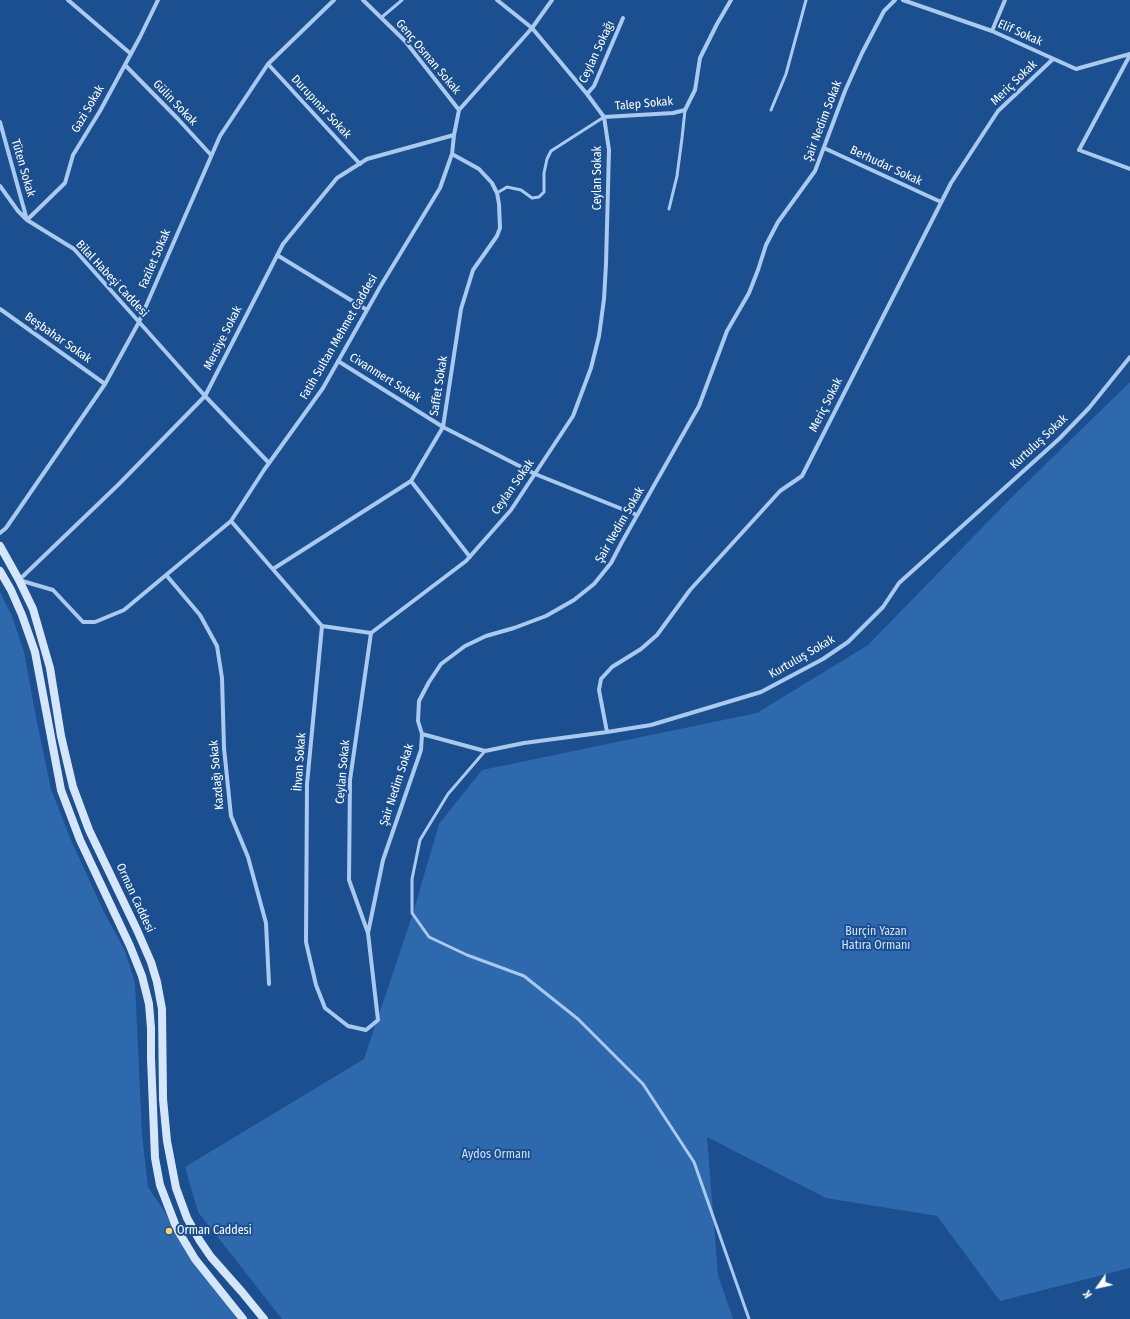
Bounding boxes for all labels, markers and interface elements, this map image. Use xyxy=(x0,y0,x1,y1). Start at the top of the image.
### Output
street label: Genç Osman Sokak xyxy=(393,17,463,97)
street label: Elif Sokak xyxy=(995,17,1045,49)
street label: Ceylan Sokağı xyxy=(576,18,618,86)
street label: Meriç Sokak xyxy=(988,57,1040,109)
street label: Durupınar Sokak xyxy=(288,72,354,142)
street label: Gülin Sokak xyxy=(150,77,200,129)
street label: Şair Nedim Sokak xyxy=(801,78,845,164)
street label: Gazi Sokak xyxy=(69,83,107,135)
street label: Talep Sokak xyxy=(614,94,674,114)
street label: Tüten Sokak xyxy=(8,138,38,198)
street label: Berhudar Sokak xyxy=(848,143,924,189)
street label: Ceylan Sokak xyxy=(591,146,605,210)
street label: Fazilet Sokak xyxy=(136,227,174,291)
street label: Bilal Habeşi Caddesi xyxy=(73,238,151,320)
street label: Fatih Sultan Mehmet Caddesi xyxy=(297,272,381,402)
street label: Mersiye Sokak xyxy=(201,304,245,372)
street label: Beşbahar Sokak xyxy=(22,310,94,366)
street label: Civanmert Sokak xyxy=(347,350,423,406)
street label: Saffet Sokak xyxy=(427,355,451,417)
street label: Meriç Sokak xyxy=(806,376,846,434)
street label: Kurtuluş Sokak xyxy=(1007,412,1071,472)
street label: Ceylan Sokak xyxy=(489,457,537,517)
street label: Şair Nedim Sokak xyxy=(592,484,648,566)
street label: Kurtuluş Sokak xyxy=(767,632,837,682)
street label: İhvan Sokak xyxy=(291,732,309,792)
street label: Ceylan Sokak xyxy=(333,739,353,805)
street label: Kazdağı Sokak xyxy=(207,740,227,810)
street label: Şair Nedim Sokak xyxy=(377,742,417,828)
street label: Orman Caddesi xyxy=(113,861,157,935)
park label: Burçin Yazan Hatıra Ormanı xyxy=(842,925,910,953)
park label: Aydos Ormanı xyxy=(462,1148,530,1162)
place label: Orman Caddesi xyxy=(177,1224,252,1238)
marker: Orman Caddesi xyxy=(164,1226,174,1236)
north arrow xyxy=(1078,1267,1118,1307)
text: K xyxy=(1080,1288,1095,1300)

